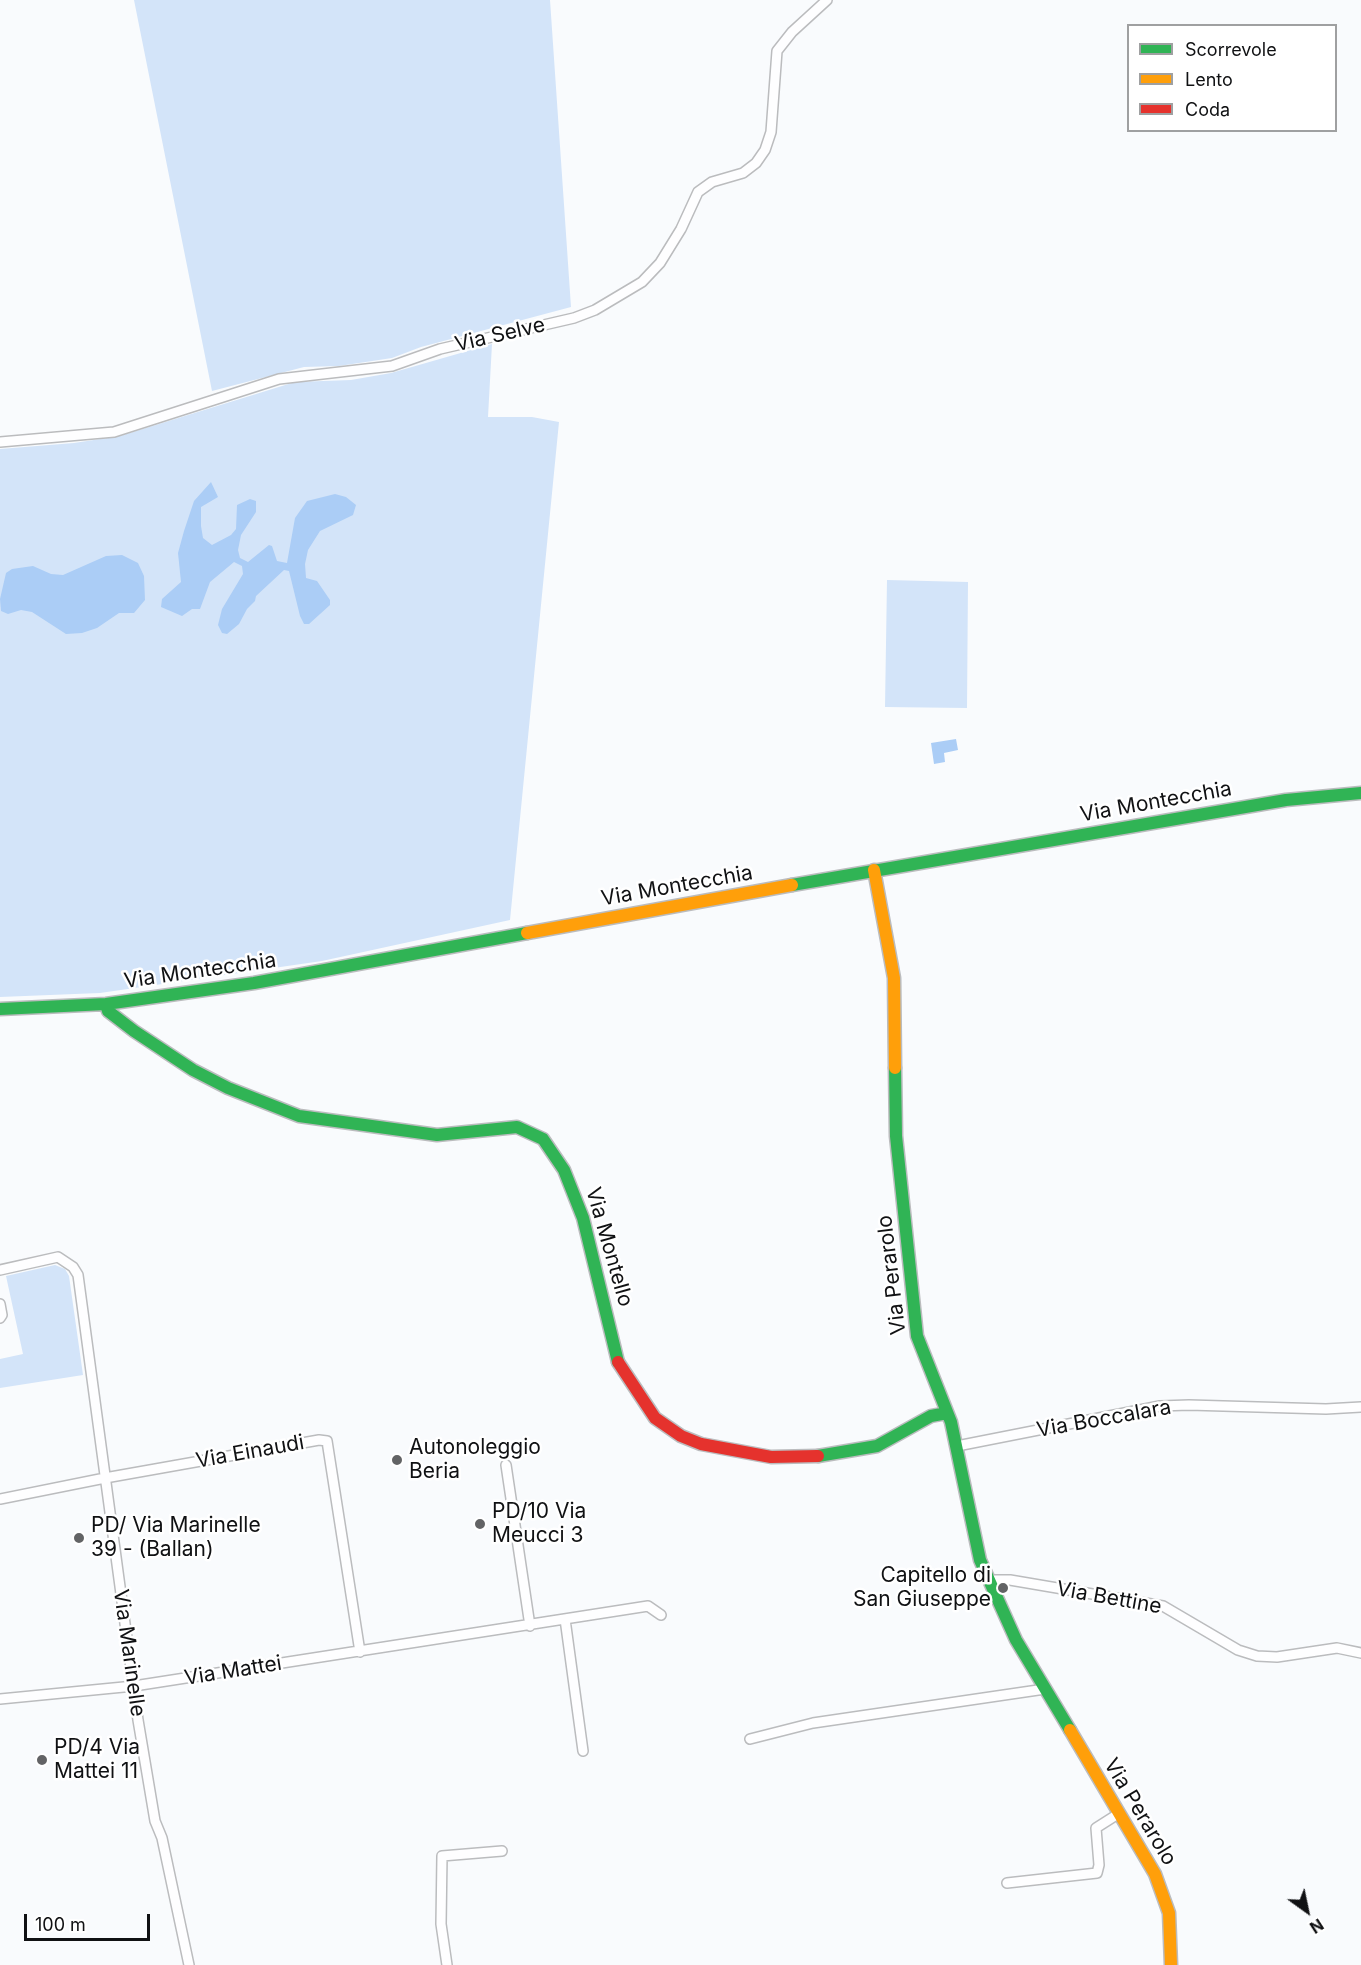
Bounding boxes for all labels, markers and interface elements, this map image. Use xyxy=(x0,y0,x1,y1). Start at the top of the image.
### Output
legend xyxy=(1127,24,1337,132)
text: Scorrevole xyxy=(1185,39,1277,60)
text: Lento xyxy=(1185,69,1233,90)
text: Coda xyxy=(1185,99,1230,120)
street label: Via Selve xyxy=(452,312,548,358)
street label: Via Montecchia xyxy=(1078,776,1234,828)
street label: Via Montecchia xyxy=(599,860,755,912)
street label: Via Montecchia xyxy=(122,948,278,994)
street label: Via Montello xyxy=(580,1184,638,1310)
street label: Via Perarolo xyxy=(872,1214,912,1336)
street label: Via Boccalara xyxy=(1035,1395,1173,1443)
street label: Via Einaudi xyxy=(194,1430,306,1474)
place label: Autonoleggio Beria xyxy=(409,1435,541,1485)
marker: Autonoleggio Beria xyxy=(390,1453,404,1467)
place label: PD/10 Via Meucci 3 xyxy=(492,1499,586,1549)
place label: PD/ Via Marinelle 39 - (Ballan) xyxy=(91,1513,261,1563)
marker: PD/10 Via Meucci 3 xyxy=(473,1517,487,1531)
marker: PD/ Via Marinelle 39 - (Ballan) xyxy=(72,1531,86,1545)
place label: Capitello di San Giuseppe xyxy=(853,1563,991,1613)
street label: Via Bettine xyxy=(1055,1576,1163,1620)
marker: Capitello di San Giuseppe xyxy=(996,1581,1010,1595)
street label: Via Marinelle xyxy=(108,1588,150,1718)
street label: Via Mattei xyxy=(182,1651,284,1691)
place label: PD/4 Via Mattei 11 xyxy=(54,1735,140,1785)
marker: PD/4 Via Mattei 11 xyxy=(35,1753,49,1767)
street label: Via Perarolo xyxy=(1098,1754,1182,1870)
north arrow xyxy=(1277,1881,1337,1941)
scale bar xyxy=(27,1902,153,1940)
text: 100 m xyxy=(35,1914,86,1935)
text: N xyxy=(1306,1914,1327,1938)

